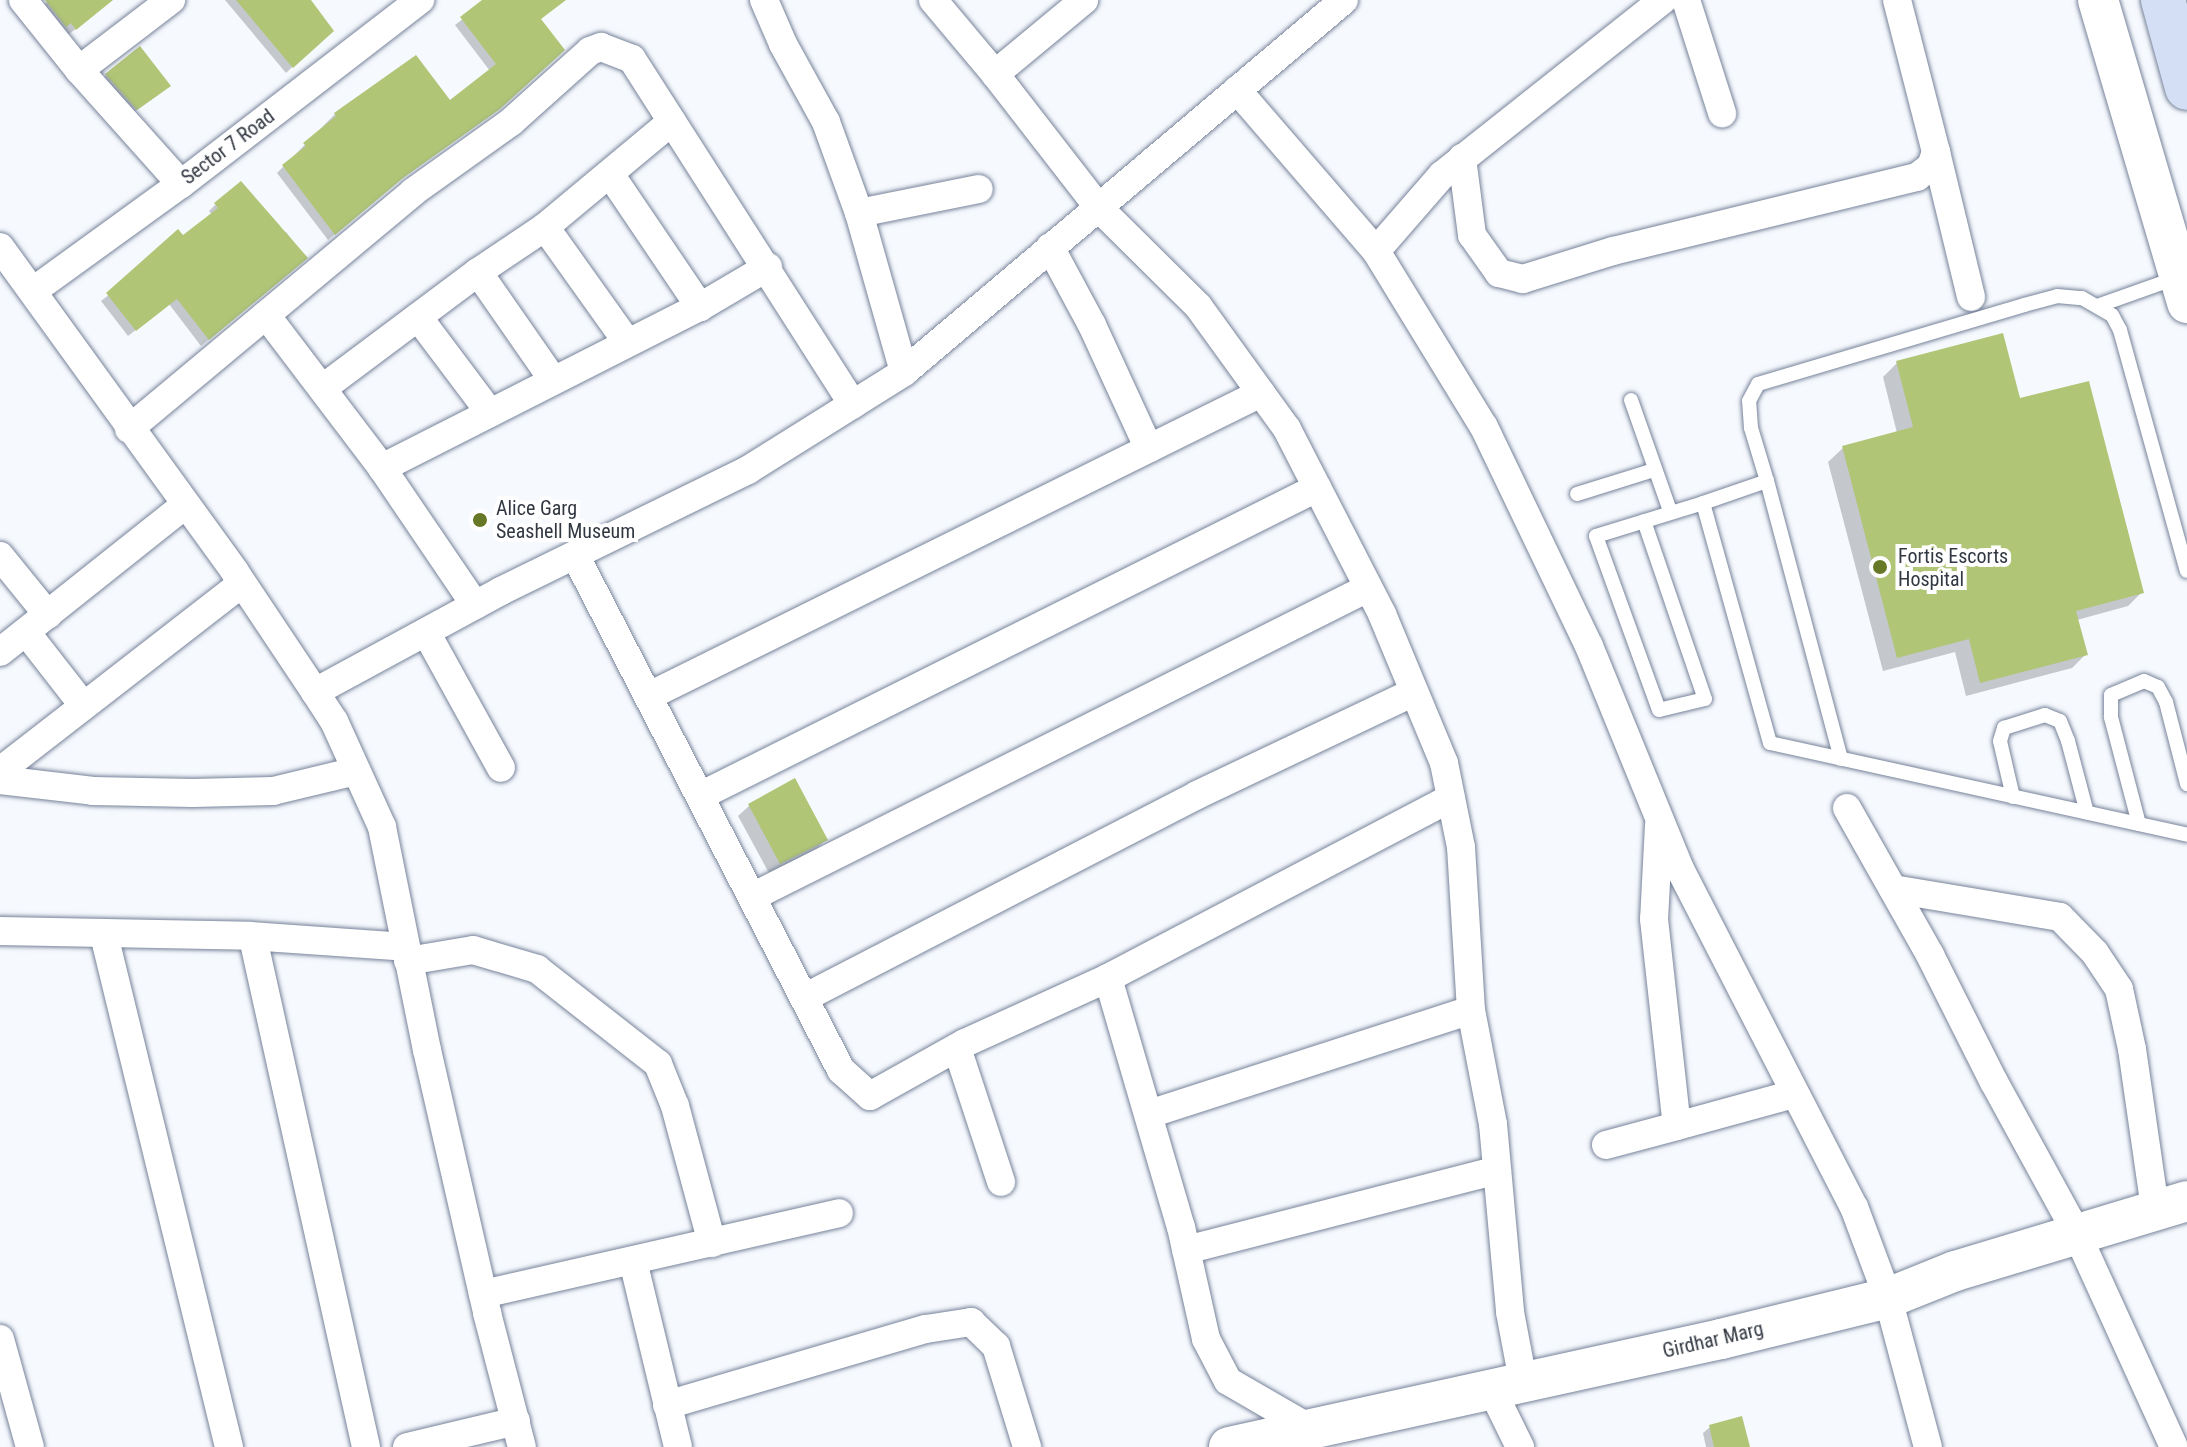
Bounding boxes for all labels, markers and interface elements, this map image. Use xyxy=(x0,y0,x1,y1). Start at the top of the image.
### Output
street label: Sector 7 Road xyxy=(177,104,279,190)
place label: Alice Garg Seashell Museum xyxy=(496,496,635,543)
marker: Alice Garg Seashell Museum xyxy=(471,511,489,529)
place label: Fortis Escorts Hospital xyxy=(1898,544,2008,591)
marker: Fortis Escorts Hospital xyxy=(1869,556,1891,578)
street label: Girdhar Marg xyxy=(1660,1317,1766,1363)

